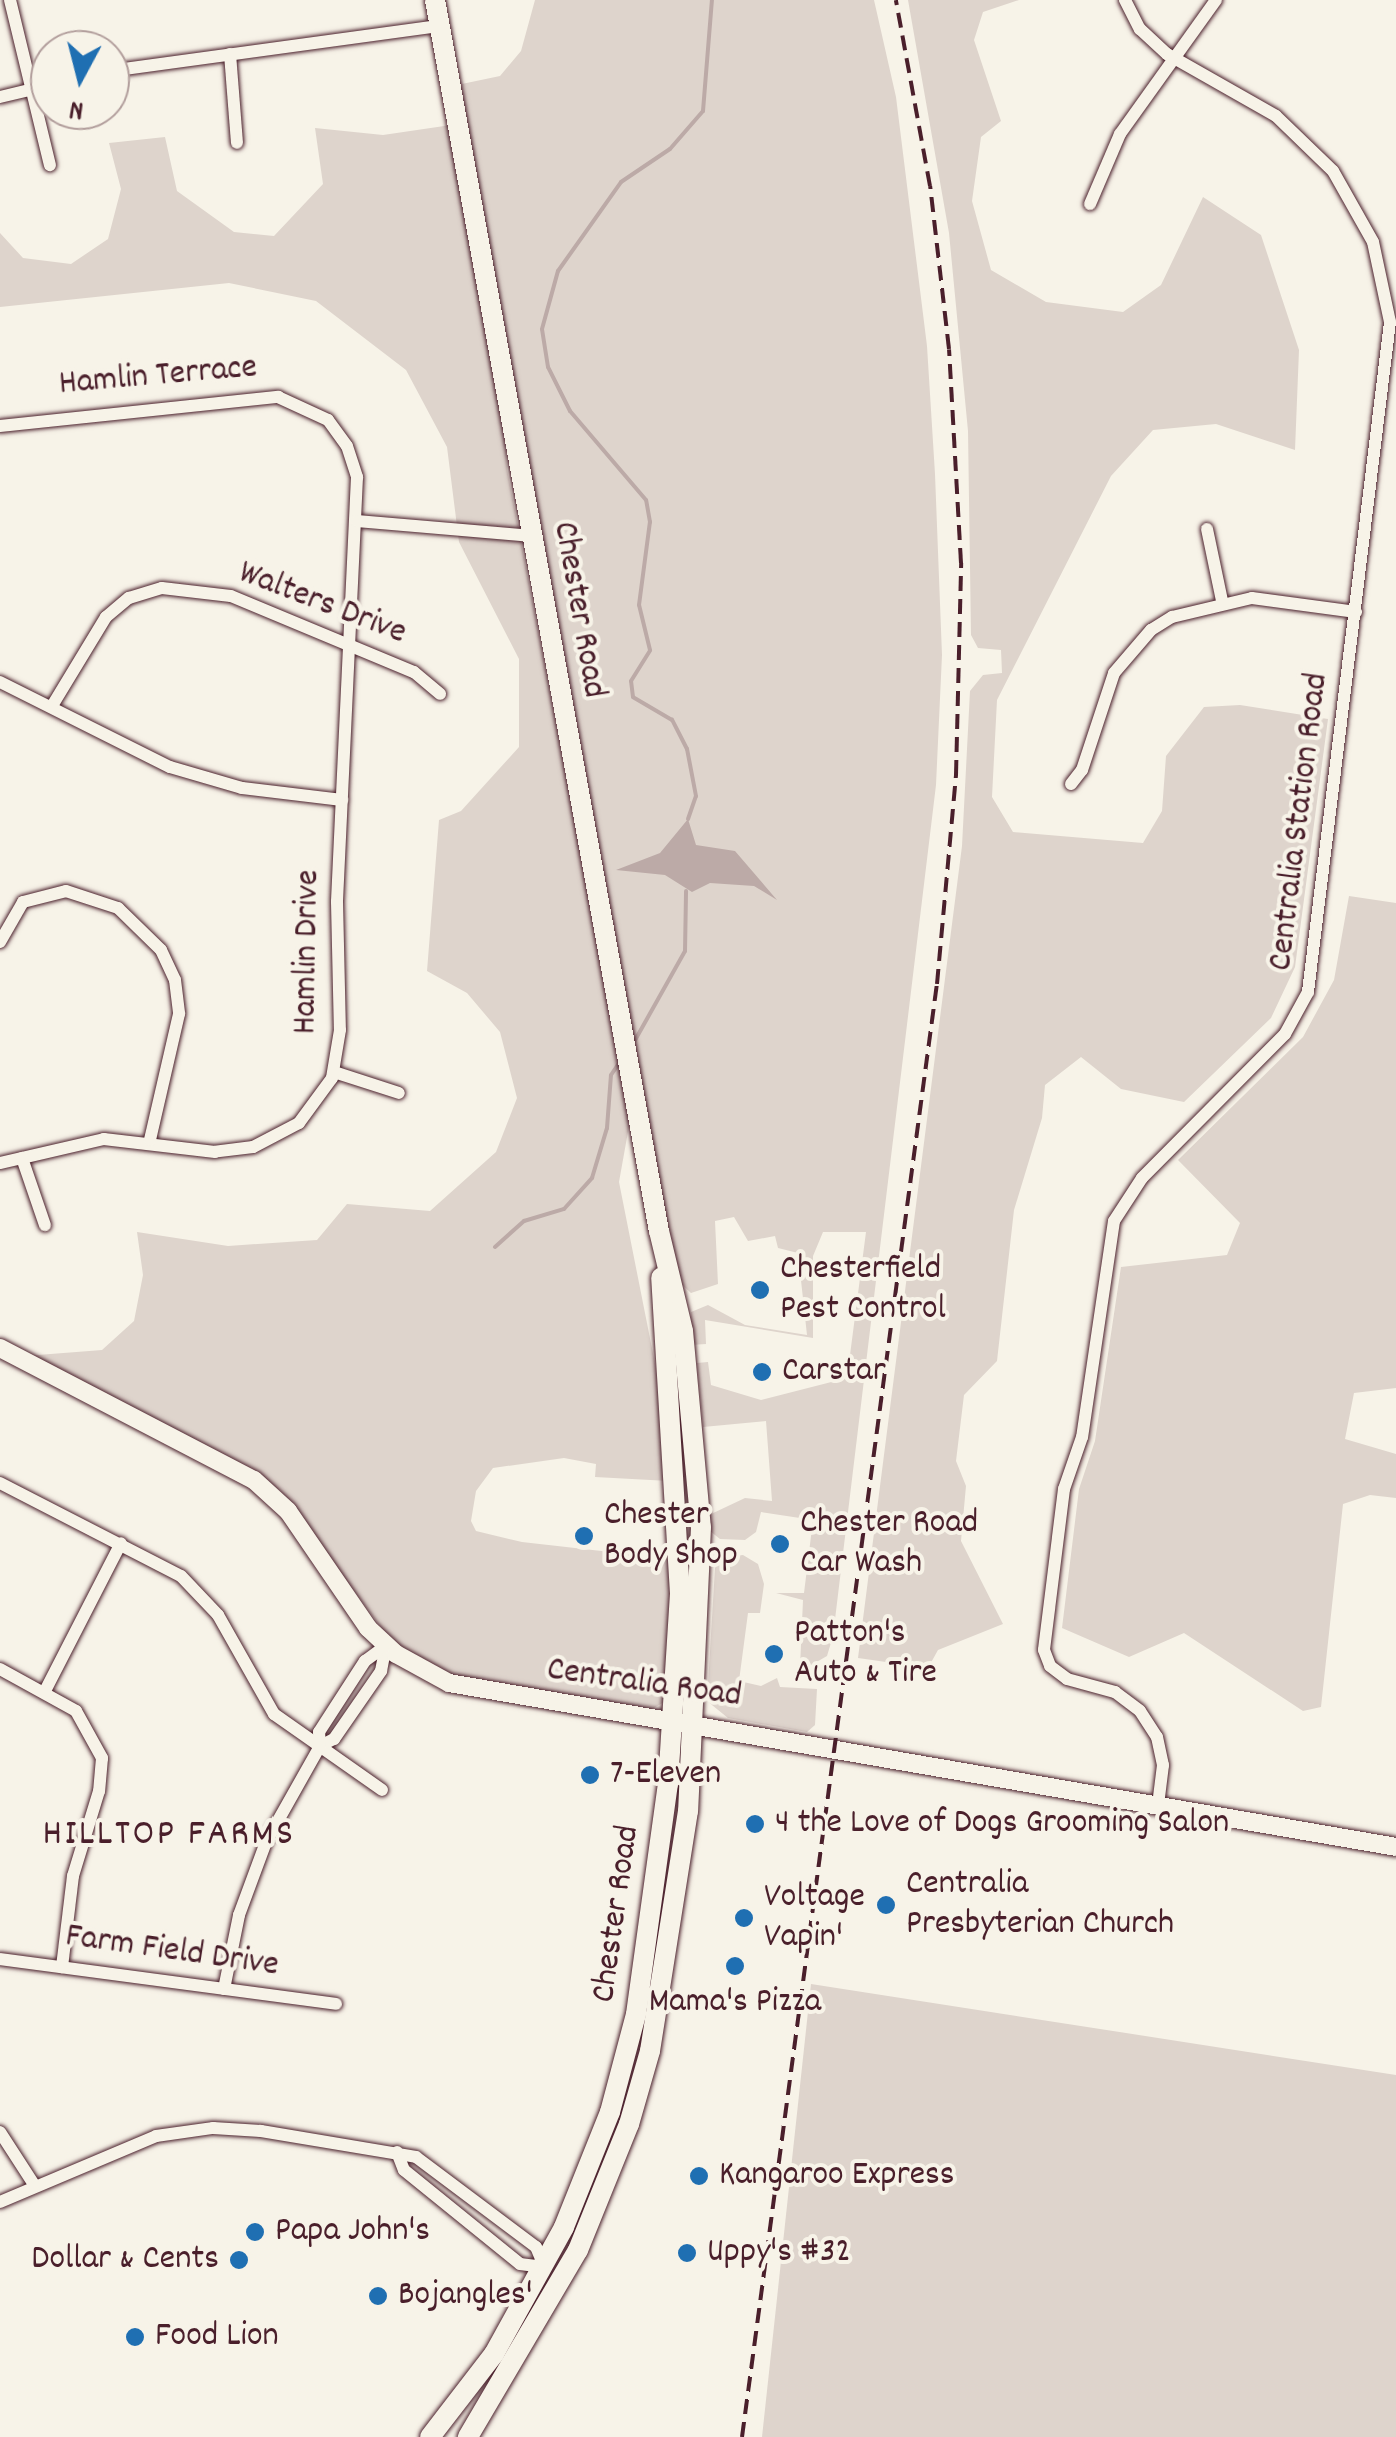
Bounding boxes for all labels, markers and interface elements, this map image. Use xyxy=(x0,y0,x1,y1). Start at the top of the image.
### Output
north arrow xyxy=(30,30,130,130)
text: N xyxy=(67,87,86,128)
street label: Hamlin Terrace xyxy=(57,347,259,407)
street label: Chester Road xyxy=(542,519,614,701)
street label: Walters Drive xyxy=(232,553,412,655)
street label: Centralia Station Road xyxy=(1261,671,1339,973)
street label: Hamlin Drive xyxy=(286,869,330,1035)
place label: Chesterfield Pest Control xyxy=(780,1249,946,1331)
marker: Chesterfield Pest Control xyxy=(749,1279,771,1301)
place label: Carstar xyxy=(782,1351,886,1393)
marker: Carstar xyxy=(751,1361,773,1383)
place label: Chester Body Shop xyxy=(604,1495,738,1577)
place label: Chester Road Car Wash xyxy=(800,1503,978,1585)
marker: Chester Body Shop xyxy=(573,1525,595,1547)
marker: Chester Road Car Wash xyxy=(769,1533,791,1555)
place label: Patton's Auto & Tire xyxy=(794,1613,937,1695)
marker: Patton's Auto & Tire xyxy=(763,1643,785,1665)
street label: Centralia Road xyxy=(544,1650,744,1718)
place label: 7-Eleven xyxy=(610,1754,721,1796)
marker: 7-Eleven xyxy=(579,1764,601,1786)
place label: 4 the Love of Dogs Grooming Salon xyxy=(775,1803,1229,1845)
district label: HILLTOP FARMS xyxy=(42,1813,296,1859)
marker: 4 the Love of Dogs Grooming Salon xyxy=(744,1813,766,1835)
street label: Chester Road xyxy=(584,1823,650,2005)
place label: Centralia Presbyterian Church xyxy=(906,1864,1174,1946)
place label: Voltage Vapin' xyxy=(764,1877,865,1959)
marker: Centralia Presbyterian Church xyxy=(875,1894,897,1916)
marker: Voltage Vapin' xyxy=(733,1907,755,1929)
street label: Farm Field Drive xyxy=(63,1916,281,1988)
marker: Mama's Pizza xyxy=(724,1955,746,1977)
place label: Mama's Pizza xyxy=(649,1982,821,2024)
place label: Kangaroo Express xyxy=(719,2155,955,2197)
marker: Kangaroo Express xyxy=(688,2165,710,2187)
place label: Papa John's xyxy=(275,2211,430,2253)
marker: Papa John's xyxy=(244,2221,266,2243)
place label: Uppy's #32 xyxy=(707,2232,851,2274)
place label: Dollar & Cents xyxy=(31,2239,219,2281)
marker: Uppy's #32 xyxy=(676,2242,698,2264)
marker: Dollar & Cents xyxy=(228,2249,250,2271)
place label: Bojangles' xyxy=(398,2275,533,2317)
marker: Bojangles' xyxy=(367,2285,389,2307)
place label: Food Lion xyxy=(155,2316,279,2358)
marker: Food Lion xyxy=(124,2326,146,2348)

